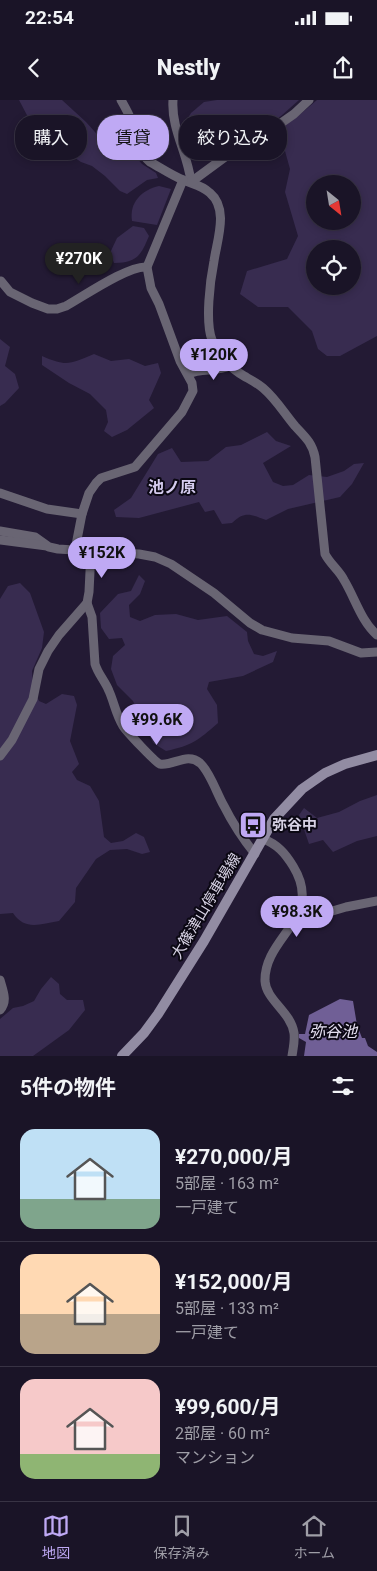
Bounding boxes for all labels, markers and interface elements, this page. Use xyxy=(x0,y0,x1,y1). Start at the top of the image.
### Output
text: 22:54 xyxy=(25,6,74,29)
icon: back xyxy=(20,54,48,82)
icon: share xyxy=(329,54,357,82)
text: Nestly xyxy=(157,55,220,80)
chip: 購入 xyxy=(15,115,87,160)
chip: 賃貸 xyxy=(97,115,169,160)
chip: 絞り込み xyxy=(179,115,287,160)
north arrow xyxy=(306,175,361,230)
map controls xyxy=(306,175,361,295)
button: locate xyxy=(306,240,361,295)
pin: ¥270K xyxy=(44,242,114,285)
text: ¥270K xyxy=(56,249,102,268)
pin: ¥120K xyxy=(179,338,249,381)
text: ¥120K xyxy=(191,345,237,364)
district label: 池ノ原 xyxy=(148,478,196,497)
pin: ¥152K xyxy=(67,536,137,579)
text: ¥152K xyxy=(79,543,125,562)
pin: ¥99.6K xyxy=(116,704,198,746)
text: ¥99.6K xyxy=(132,710,182,729)
bus stop icon: 弥谷中 xyxy=(238,810,268,840)
place label: 弥谷中 xyxy=(272,816,317,834)
street label: 大篠津山停車場線 xyxy=(167,850,245,962)
pin: ¥98.3K xyxy=(256,896,338,938)
text: ¥98.3K xyxy=(272,902,322,921)
water label: 弥谷池 xyxy=(309,1022,359,1041)
icon: filters xyxy=(329,1072,357,1100)
text: 5件の物件 xyxy=(20,1076,116,1100)
text: ¥270,000/月 xyxy=(175,1145,293,1169)
icon: home xyxy=(60,1149,120,1209)
text: 5部屋 · 163 m² xyxy=(175,1174,279,1193)
text: 一戸建て xyxy=(175,1198,239,1217)
text: ¥152,000/月 xyxy=(175,1270,293,1294)
icon: home xyxy=(60,1274,120,1334)
text: 5部屋 · 133 m² xyxy=(175,1299,279,1318)
text: 一戸建て xyxy=(175,1323,239,1342)
text: ¥99,600/月 xyxy=(175,1395,280,1419)
icon: home xyxy=(60,1399,120,1459)
text: 2部屋 · 60 m² xyxy=(175,1424,270,1443)
text: マンション xyxy=(175,1448,255,1467)
tab: 地図 xyxy=(42,1512,70,1562)
tab: 保存済み xyxy=(154,1512,210,1562)
tab: ホーム xyxy=(293,1512,335,1562)

